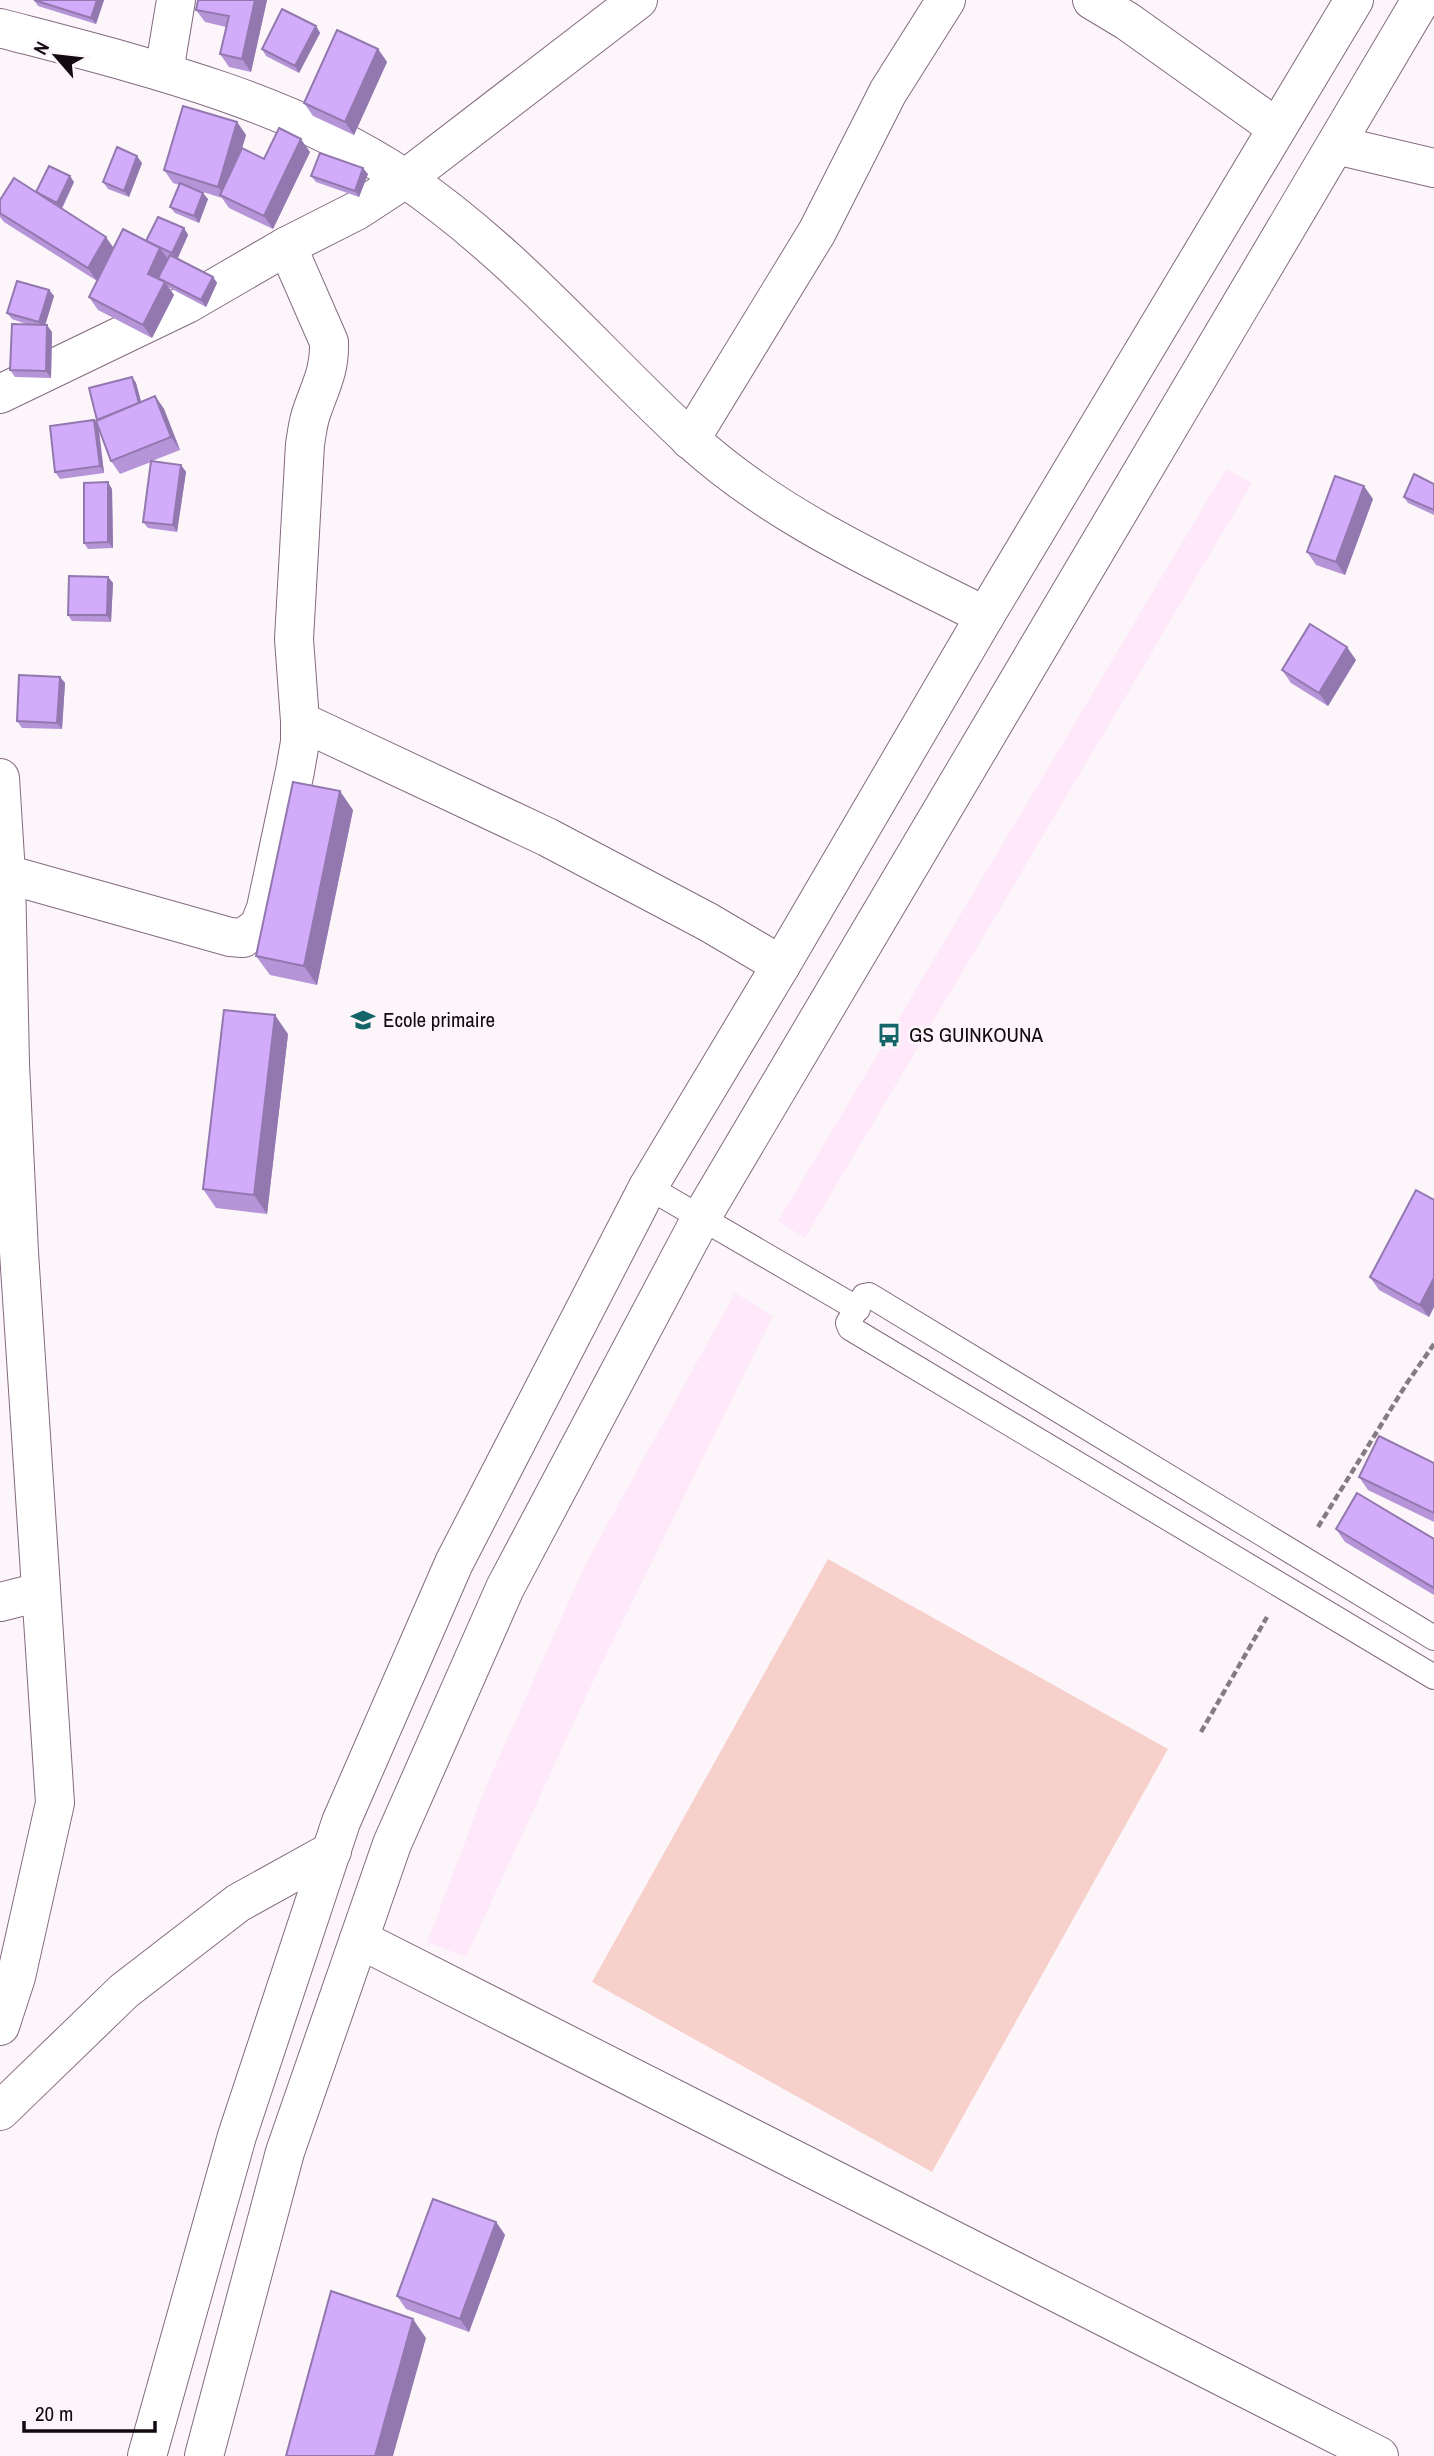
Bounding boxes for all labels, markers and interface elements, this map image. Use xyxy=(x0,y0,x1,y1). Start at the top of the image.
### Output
north arrow xyxy=(21,21,91,91)
text: N xyxy=(27,37,55,59)
place label: Ecole primaire xyxy=(383,1005,495,1034)
school or university icon: Ecole primaire xyxy=(349,1006,377,1034)
place label: GS GUINKOUNA xyxy=(909,1020,1043,1049)
bus stop icon: GS GUINKOUNA xyxy=(875,1021,903,1049)
scale bar xyxy=(24,2390,156,2434)
text: 20 m xyxy=(35,2399,73,2428)

